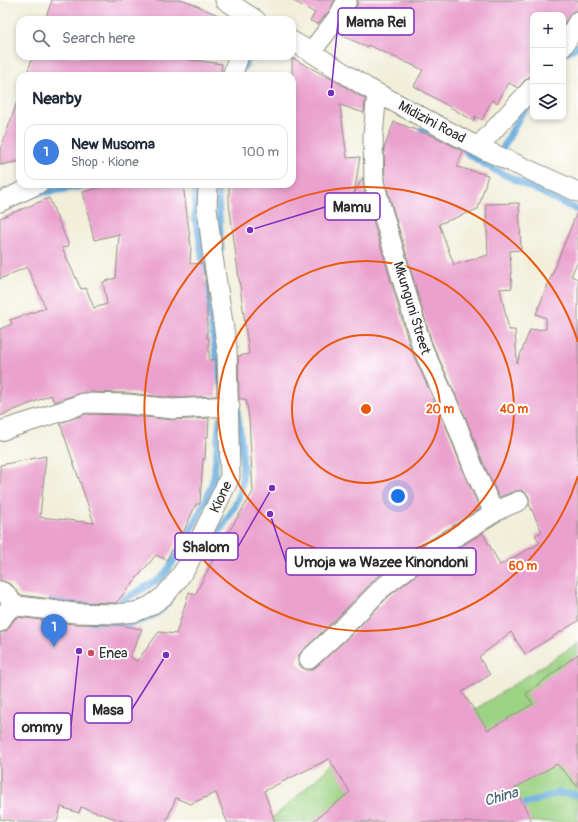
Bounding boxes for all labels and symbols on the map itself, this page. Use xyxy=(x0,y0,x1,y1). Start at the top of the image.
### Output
callout: Mama Rei xyxy=(338,8,414,35)
text: Mama Rei xyxy=(346,13,406,32)
street label: Midizini Road xyxy=(395,97,469,147)
callout: Mamu xyxy=(325,193,380,220)
text: Mamu xyxy=(333,198,372,217)
street label: Mkunguni Street xyxy=(390,259,434,357)
centre of rings xyxy=(359,402,373,416)
text: 20 m xyxy=(426,402,454,417)
text: 40 m xyxy=(499,402,529,417)
street label: Kione xyxy=(206,478,236,516)
your location xyxy=(388,486,408,506)
callout: Shalom xyxy=(175,533,238,560)
text: Shalom xyxy=(182,538,230,557)
callout: Umoja wa Wazee Kinondoni xyxy=(286,548,476,575)
text: Umoja wa Wazee Kinondoni xyxy=(294,553,468,572)
text: 60 m xyxy=(509,559,538,574)
pin: 1 xyxy=(41,614,67,647)
place label: Enea xyxy=(99,645,128,662)
marker: Enea xyxy=(86,648,96,658)
callout: Masa xyxy=(85,696,132,723)
text: Masa xyxy=(92,701,124,720)
callout: ommy xyxy=(14,713,71,740)
text: ommy xyxy=(21,718,63,737)
water label: China xyxy=(482,783,521,811)

